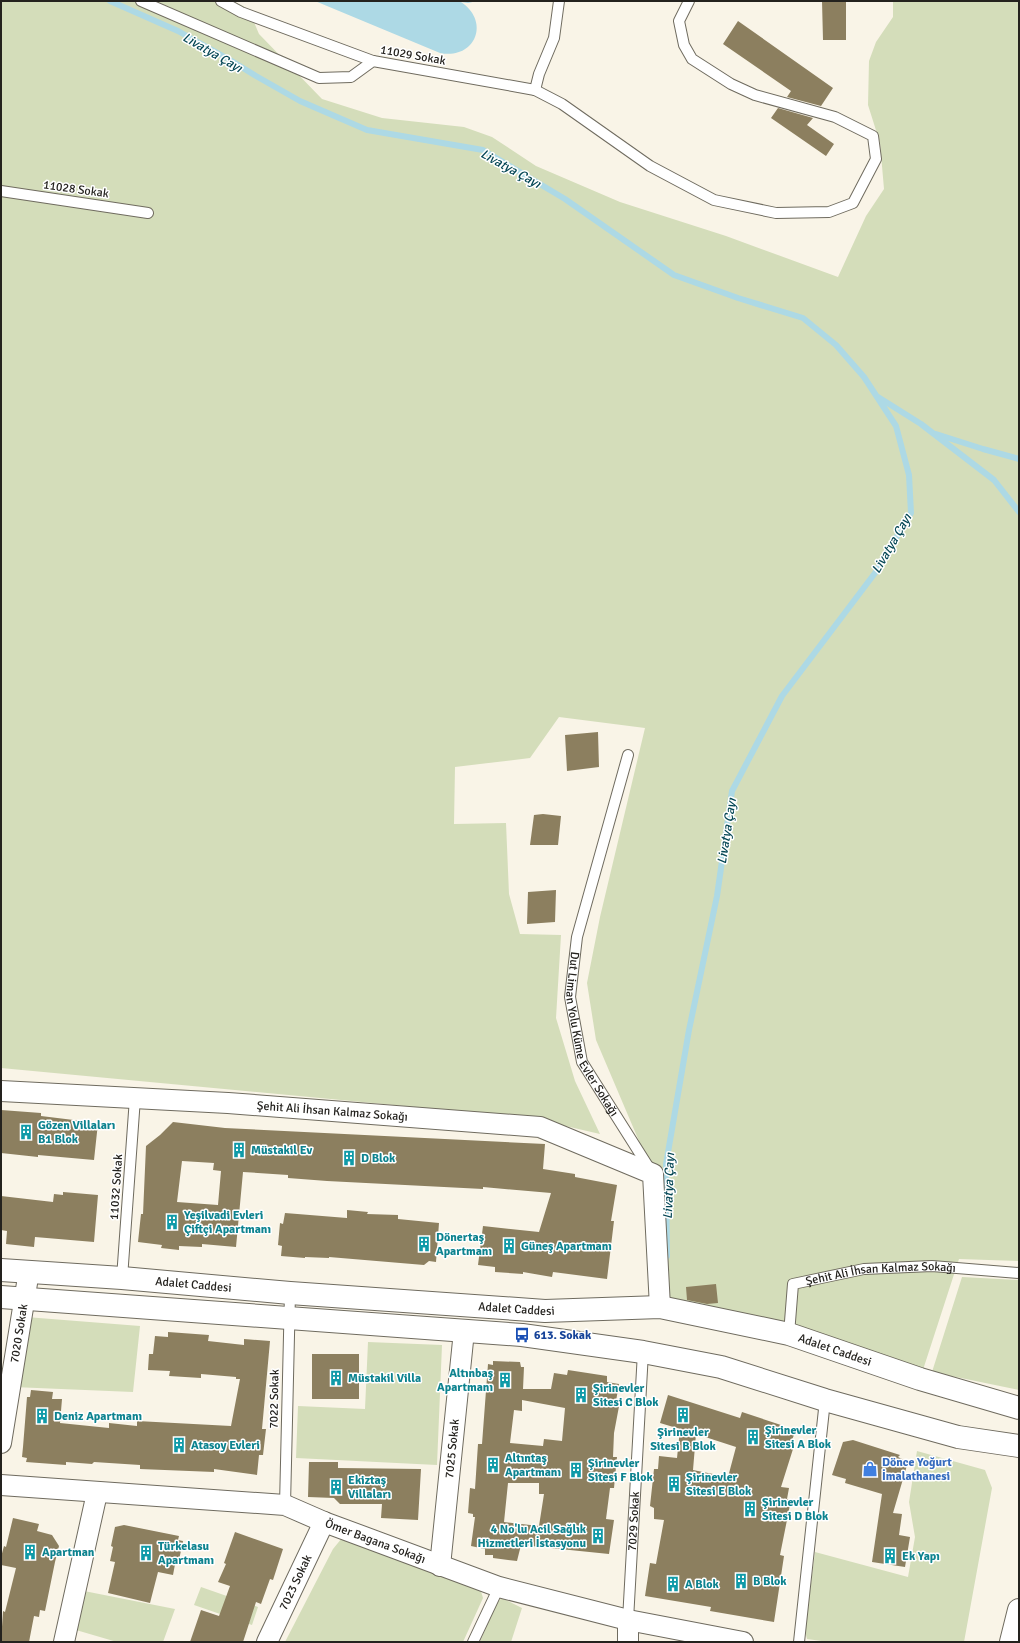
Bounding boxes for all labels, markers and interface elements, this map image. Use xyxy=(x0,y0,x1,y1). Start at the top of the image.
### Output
water label: Livatya Çayı xyxy=(180,29,246,77)
street label: 11029 Sokak xyxy=(379,42,447,69)
water label: Livatya Çayı xyxy=(478,146,544,192)
street label: 11028 Sokak xyxy=(42,177,110,202)
water label: Livatya Çayı xyxy=(868,510,916,576)
water label: Livatya Çayı xyxy=(714,797,740,865)
street label: Dut Liman Yolu Küme Evler Sokağı xyxy=(562,951,621,1119)
street label: Şehit Ali İhsan Kalmaz Sokağı xyxy=(256,1098,408,1125)
place label: Gözen Villaları B1 Blok xyxy=(38,1118,115,1147)
building icon: Gözen Villaları B1 Blok xyxy=(17,1123,35,1141)
building icon: Müstakil Ev xyxy=(230,1141,248,1159)
place label: Müstakil Ev xyxy=(251,1143,312,1158)
building icon: D Blok xyxy=(340,1149,358,1167)
place label: D Blok xyxy=(361,1151,396,1166)
water label: Livatya Çayı xyxy=(660,1152,678,1219)
street label: 11032 Sokak xyxy=(107,1154,126,1221)
place label: Yeşilvadi Evleri Çiftçi Apartmanı xyxy=(183,1208,271,1237)
building icon: Yeşilvadi Evleri Çiftçi Apartmanı xyxy=(163,1213,181,1231)
place label: Dönertaş Apartmanı xyxy=(436,1230,492,1259)
building icon: Dönertaş Apartmanı xyxy=(415,1235,433,1253)
building icon: Güneş Apartmanı xyxy=(500,1237,518,1255)
place label: Güneş Apartmanı xyxy=(521,1239,612,1254)
street label: Şehit Ali İhsan Kalmaz Sokağı xyxy=(804,1259,956,1289)
street label: Adalet Caddesi xyxy=(155,1274,232,1296)
street label: Adalet Caddesi xyxy=(478,1299,555,1319)
street label: 7020 Sokak xyxy=(7,1303,32,1364)
bus stop icon: 613. Sokak xyxy=(513,1326,531,1344)
place label: 613. Sokak xyxy=(534,1328,592,1343)
street label: Adalet Caddesi xyxy=(796,1331,873,1370)
place label: Altınbaş Apartmanı xyxy=(437,1366,494,1395)
street label: 7022 Sokak xyxy=(266,1369,283,1429)
building icon: Müstakil Villa xyxy=(327,1369,345,1387)
place label: Müstakil Villa xyxy=(348,1371,421,1386)
building icon: Altınbaş Apartmanı xyxy=(496,1371,514,1389)
place label: Şirinevler Sitesi C Blok xyxy=(593,1381,659,1410)
building icon: Şirinevler Sitesi C Blok xyxy=(572,1386,590,1404)
building icon: Şirinevler Sitesi B Blok xyxy=(674,1406,692,1424)
building icon: Deniz Apartmanı xyxy=(33,1407,51,1425)
place label: Deniz Apartmanı xyxy=(54,1409,142,1424)
street label: 7025 Sokak xyxy=(442,1418,463,1479)
place label: Şirinevler Sitesi A Blok xyxy=(765,1423,832,1452)
place label: Şirinevler Sitesi B Blok xyxy=(650,1425,717,1454)
building icon: Şirinevler Sitesi A Blok xyxy=(744,1428,762,1446)
building icon: Atasoy Evleri xyxy=(170,1436,188,1454)
place label: Atasoy Evleri xyxy=(191,1438,260,1453)
place label: Altıntaş Apartmanı xyxy=(505,1451,561,1480)
place label: Dönce Yoğurt İmalathanesi xyxy=(882,1455,952,1484)
building icon: Altıntaş Apartmanı xyxy=(484,1456,502,1474)
place label: Şirinevler Sitesi F Blok xyxy=(588,1456,653,1485)
shop icon: Dönce Yoğurt İmalathanesi xyxy=(861,1460,879,1478)
building icon: Şirinevler Sitesi F Blok xyxy=(567,1461,585,1479)
place label: Şirinevler Sitesi E Blok xyxy=(686,1470,752,1499)
place label: Ekiztaş Villaları xyxy=(348,1473,391,1502)
building icon: Şirinevler Sitesi E Blok xyxy=(665,1475,683,1493)
building icon: Ekiztaş Villaları xyxy=(327,1478,345,1496)
street label: 7029 Sokak xyxy=(625,1491,643,1551)
place label: Şirinevler Sitesi D Blok xyxy=(762,1495,829,1524)
building icon: Şirinevler Sitesi D Blok xyxy=(741,1500,759,1518)
street label: Ömer Bagana Sokağı xyxy=(323,1516,428,1567)
place label: 4 No'lu Acil Sağlık Hizmetleri İstasyonu xyxy=(478,1522,587,1551)
building icon: 4 No'lu Acil Sağlık Hizmetleri İstasyonu xyxy=(589,1527,607,1545)
place label: Türkelasu Apartmanı xyxy=(158,1539,214,1568)
building icon: Apartman xyxy=(21,1543,39,1561)
building icon: Türkelasu Apartmanı xyxy=(137,1544,155,1562)
place label: Apartman xyxy=(42,1545,95,1560)
building icon: Ek Yapı xyxy=(881,1547,899,1565)
place label: Ek Yapı xyxy=(902,1549,940,1564)
street label: 7023 Sokak xyxy=(276,1552,315,1613)
building icon: B Blok xyxy=(732,1572,750,1590)
place label: B Blok xyxy=(753,1574,787,1589)
building icon: A Blok xyxy=(664,1575,682,1593)
place label: A Blok xyxy=(685,1577,720,1592)

